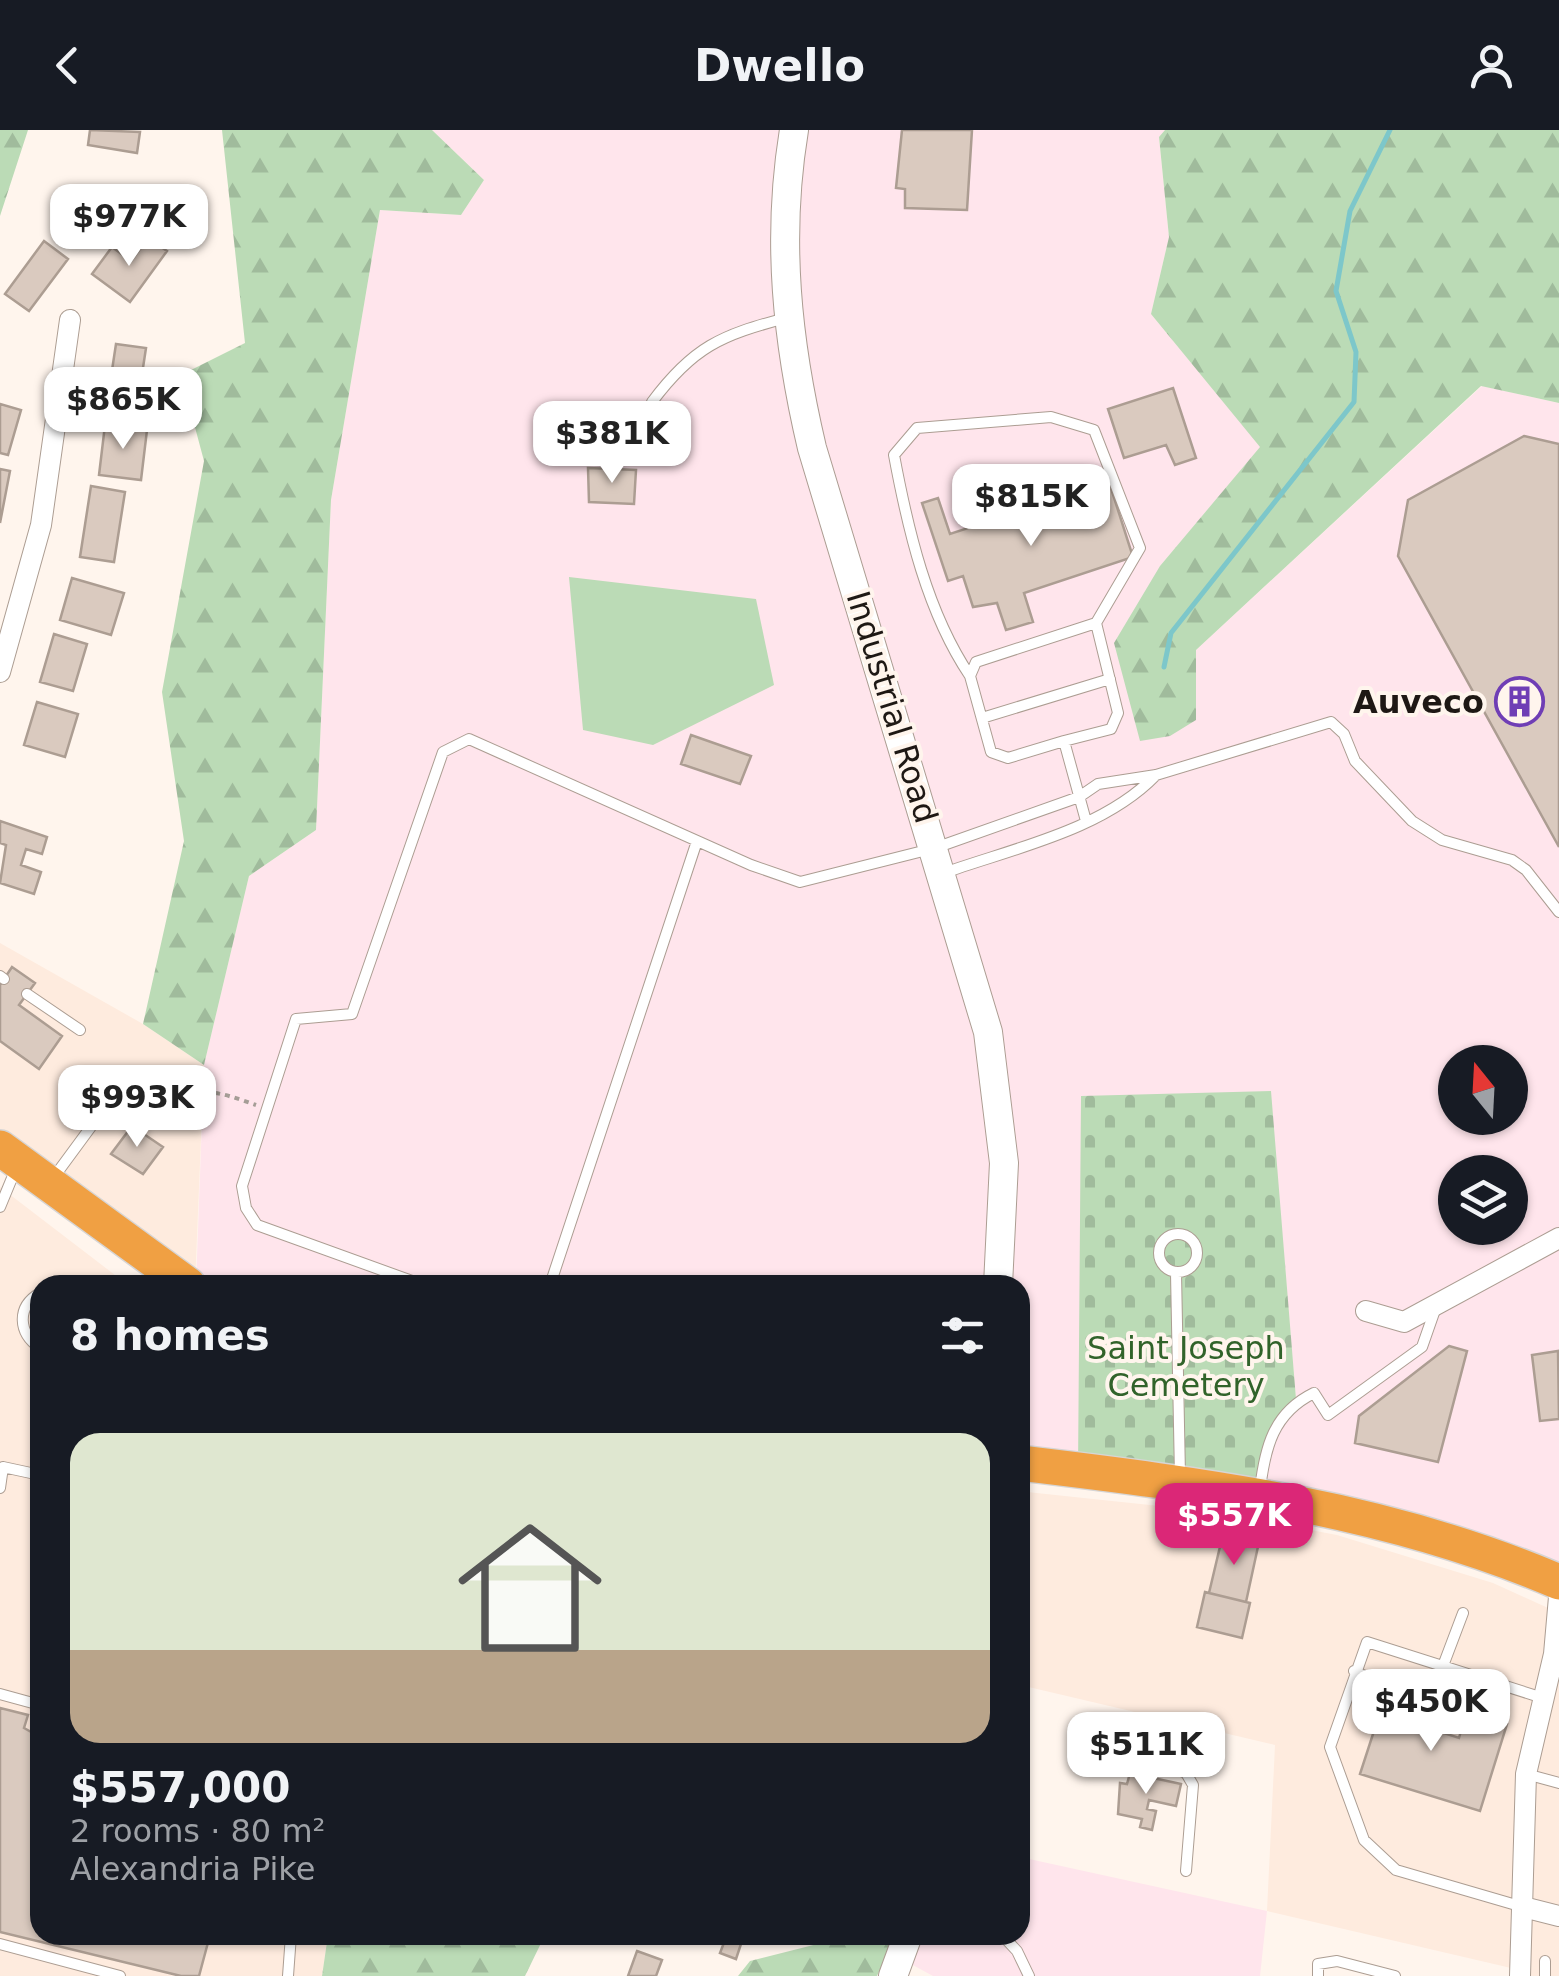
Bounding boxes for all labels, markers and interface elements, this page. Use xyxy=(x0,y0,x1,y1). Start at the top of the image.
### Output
icon: back xyxy=(40,38,95,93)
icon: person xyxy=(1464,38,1519,93)
text: Dwello xyxy=(694,39,865,92)
pin: $977K xyxy=(59,184,199,269)
text: $977K xyxy=(72,197,186,235)
pin: $865K xyxy=(53,367,193,452)
text: $865K xyxy=(66,380,180,418)
pin: $381K xyxy=(542,401,682,486)
text: $381K xyxy=(555,414,669,452)
pin: $815K xyxy=(961,464,1101,549)
text: $815K xyxy=(974,477,1088,515)
street label: Industrial Road xyxy=(839,586,945,828)
building icon: Auveco xyxy=(1493,676,1545,728)
place label: Auveco xyxy=(1353,683,1484,721)
north arrow xyxy=(1438,1045,1528,1135)
map controls xyxy=(1438,1045,1528,1245)
pin: $993K xyxy=(67,1065,207,1150)
text: $993K xyxy=(80,1078,194,1116)
button: layers xyxy=(1438,1155,1528,1245)
icon: filters xyxy=(935,1308,990,1363)
text: 8 homes xyxy=(70,1311,270,1360)
park label: Saint Joseph Cemetery xyxy=(1087,1329,1285,1404)
pin: $557K xyxy=(1164,1483,1304,1568)
text: $557K xyxy=(1177,1496,1291,1534)
icon: home xyxy=(440,1498,620,1678)
pin: $450K xyxy=(1361,1669,1501,1754)
text: $450K xyxy=(1374,1682,1488,1720)
pin: $511K xyxy=(1076,1712,1216,1797)
text: $511K xyxy=(1089,1725,1203,1763)
text: $557,000 xyxy=(70,1763,291,1812)
text: 2 rooms · 80 m² xyxy=(70,1812,325,1850)
text: Alexandria Pike xyxy=(70,1850,315,1888)

